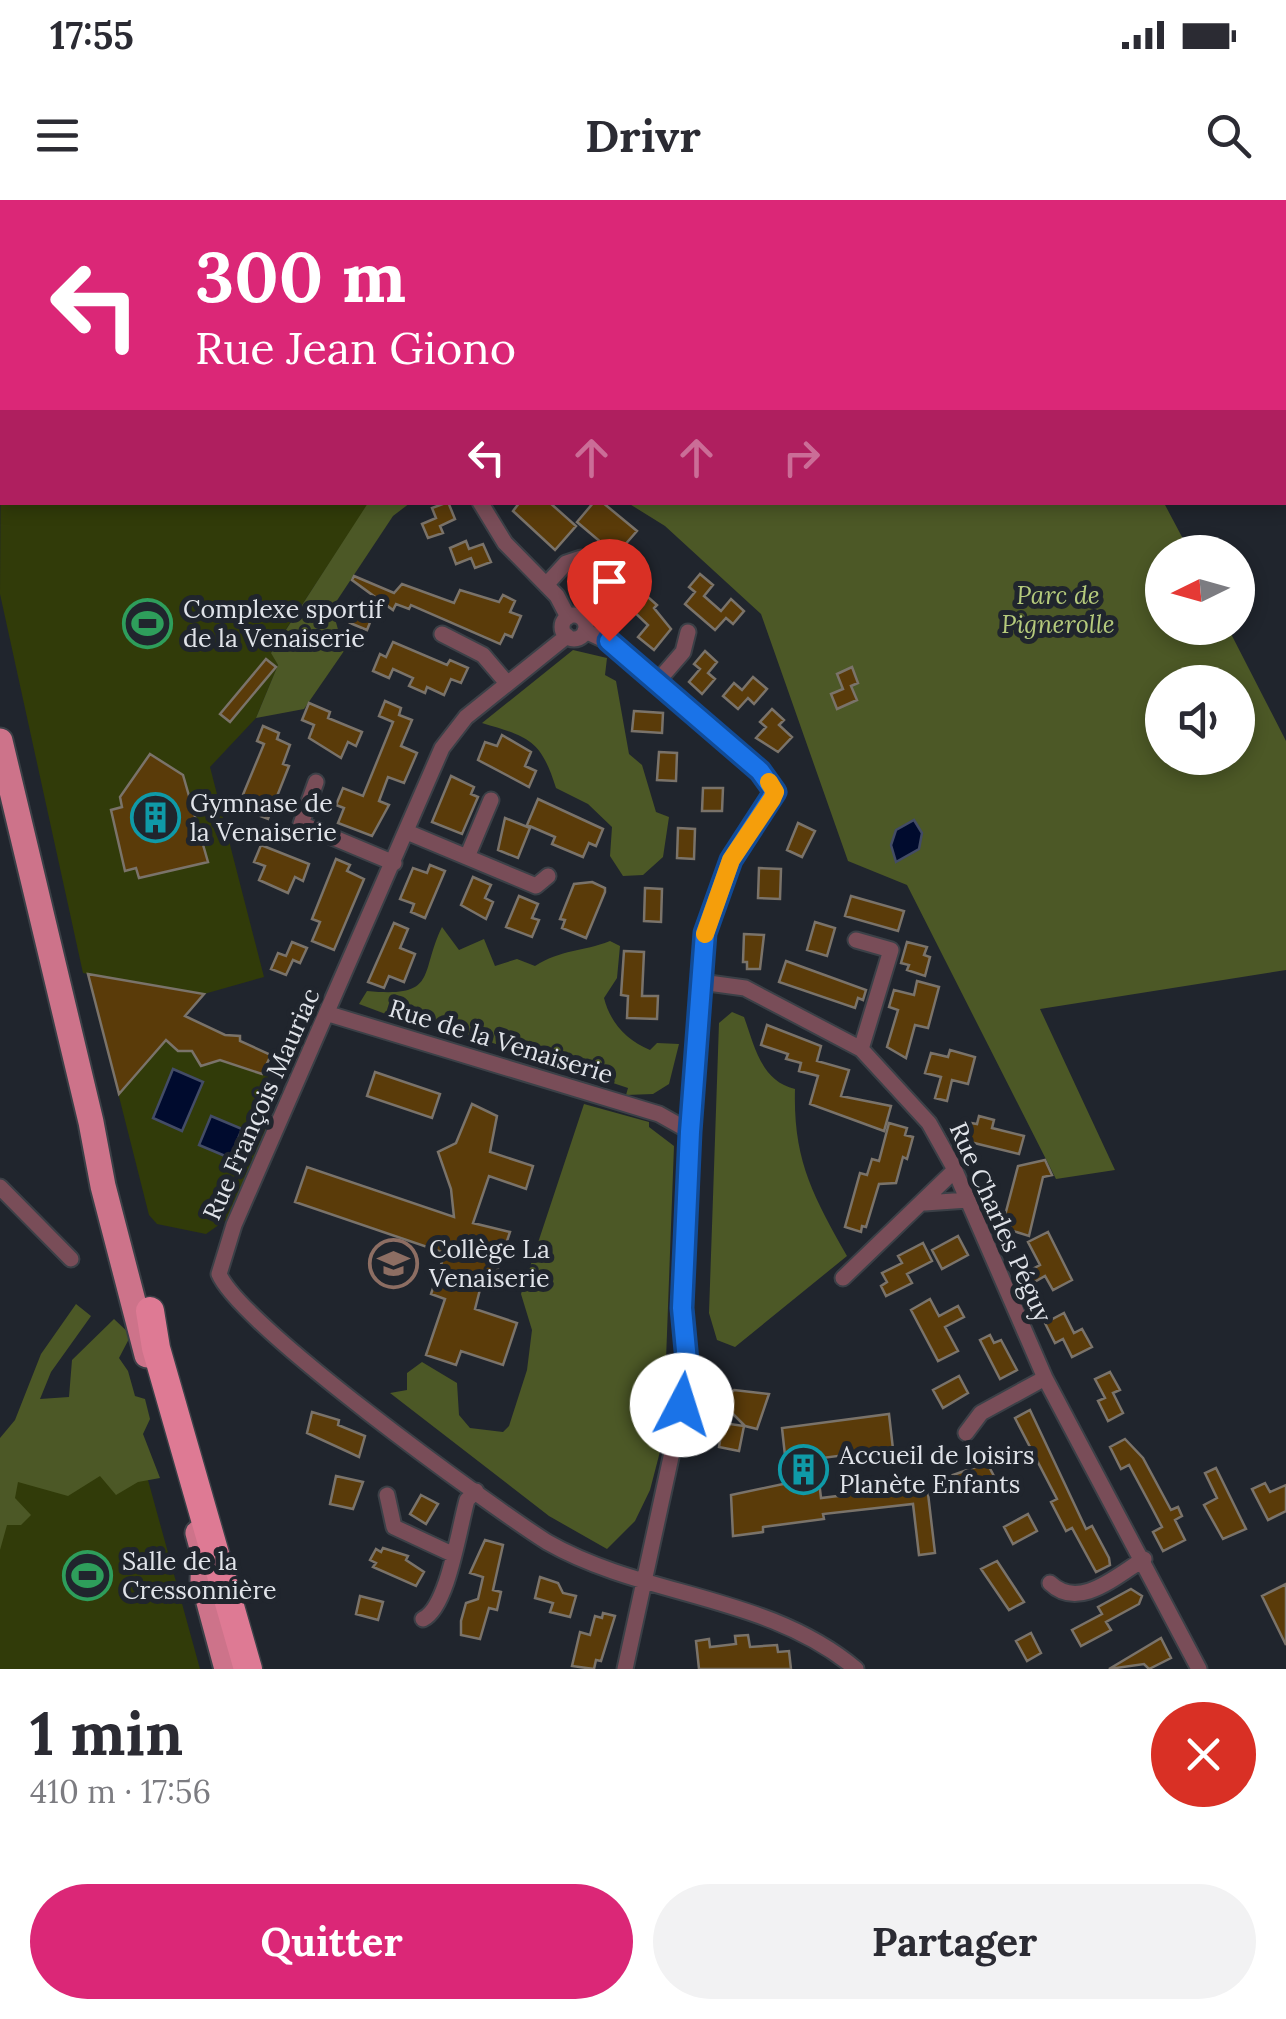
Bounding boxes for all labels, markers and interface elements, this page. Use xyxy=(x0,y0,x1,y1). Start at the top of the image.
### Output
text: 17:55 xyxy=(50,11,134,59)
text: Drivr xyxy=(585,107,701,164)
icon: menu xyxy=(30,108,85,163)
icon: search xyxy=(1201,108,1256,163)
text: 300 m xyxy=(195,232,406,321)
icon: left xyxy=(30,240,160,370)
text: Rue Jean Giono xyxy=(195,319,516,376)
icon: left xyxy=(459,430,514,485)
icon: ahead xyxy=(564,430,619,485)
icon: ahead xyxy=(669,430,724,485)
icon: right xyxy=(774,430,829,485)
north arrow xyxy=(1145,535,1255,645)
map controls xyxy=(1145,535,1255,775)
pin xyxy=(567,539,652,642)
icon: arrive xyxy=(582,554,637,609)
park label: Parc de Pignerolle xyxy=(1001,579,1115,640)
place label: Complexe sportif de la Venaiserie xyxy=(183,593,385,654)
sports icon: Complexe sportif de la Venaiserie xyxy=(122,597,174,649)
button: sound xyxy=(1145,665,1255,775)
place label: Gymnase de la Venaiserie xyxy=(190,787,337,848)
building icon: Gymnase de la Venaiserie xyxy=(129,791,181,843)
street label: Rue François Mauriac xyxy=(195,983,327,1225)
street label: Rue de la Venaiserie xyxy=(385,992,617,1090)
street label: Rue Charles Péguy xyxy=(943,1117,1060,1328)
place label: Collège La Venaiserie xyxy=(428,1233,550,1294)
school or university icon: Collège La Venaiserie xyxy=(368,1237,420,1289)
position arrow xyxy=(630,1353,734,1457)
place label: Accueil de loisirs Planète Enfants xyxy=(838,1439,1035,1500)
building icon: Accueil de loisirs Planète Enfants xyxy=(778,1443,830,1495)
place label: Salle de la Cressonnière xyxy=(122,1545,277,1606)
sports icon: Salle de la Cressonnière xyxy=(61,1549,113,1601)
text: 1 min xyxy=(30,1695,183,1771)
button: close xyxy=(1151,1702,1256,1807)
text: 410 m · 17:56 xyxy=(30,1771,211,1812)
button: Quitter xyxy=(30,1884,633,1999)
button: Partager xyxy=(653,1884,1256,1999)

